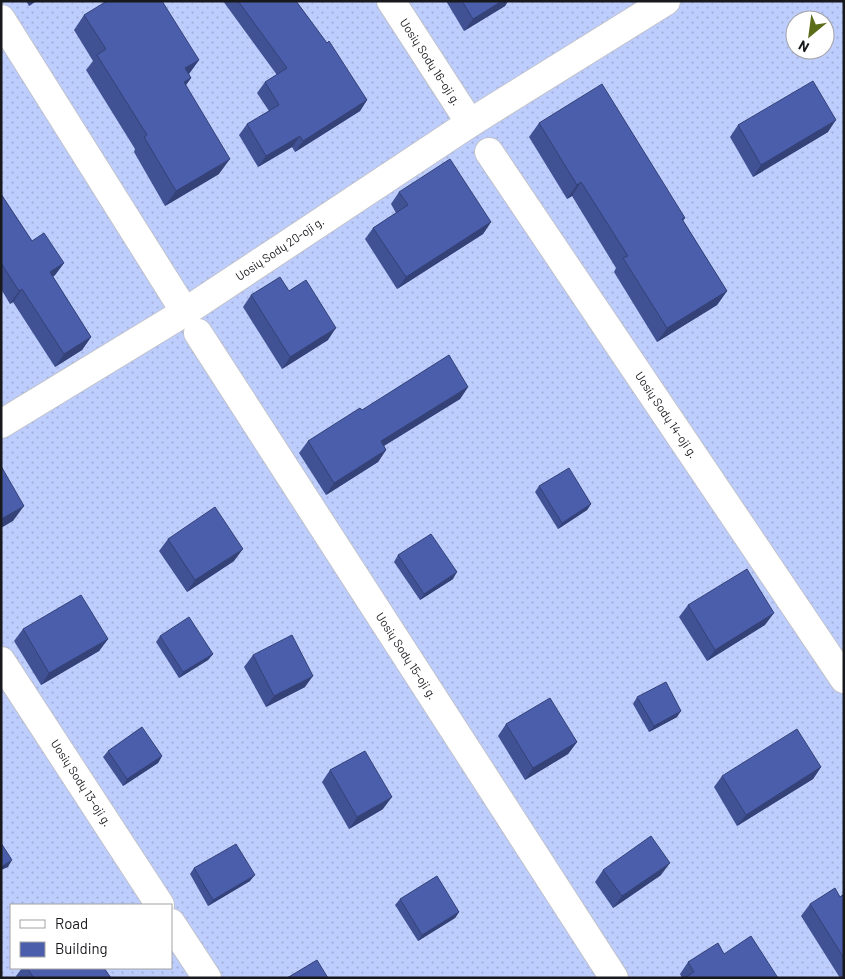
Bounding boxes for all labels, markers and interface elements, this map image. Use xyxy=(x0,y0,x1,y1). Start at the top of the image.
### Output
north arrow xyxy=(785,10,835,60)
street label: Uosių Sodų 16-oji g. xyxy=(398,15,464,108)
text: N xyxy=(795,37,812,56)
street label: Uosių Sodų 20-oji g. xyxy=(233,213,326,283)
street label: Uosių Sodų 14-oji g. xyxy=(633,369,701,460)
street label: Uosių Sodų 15-oji g. xyxy=(374,609,440,702)
street label: Uosių Sodų 13-oji g. xyxy=(49,736,115,829)
legend xyxy=(10,904,172,969)
text: Road xyxy=(55,914,88,932)
text: Building xyxy=(55,939,108,957)

